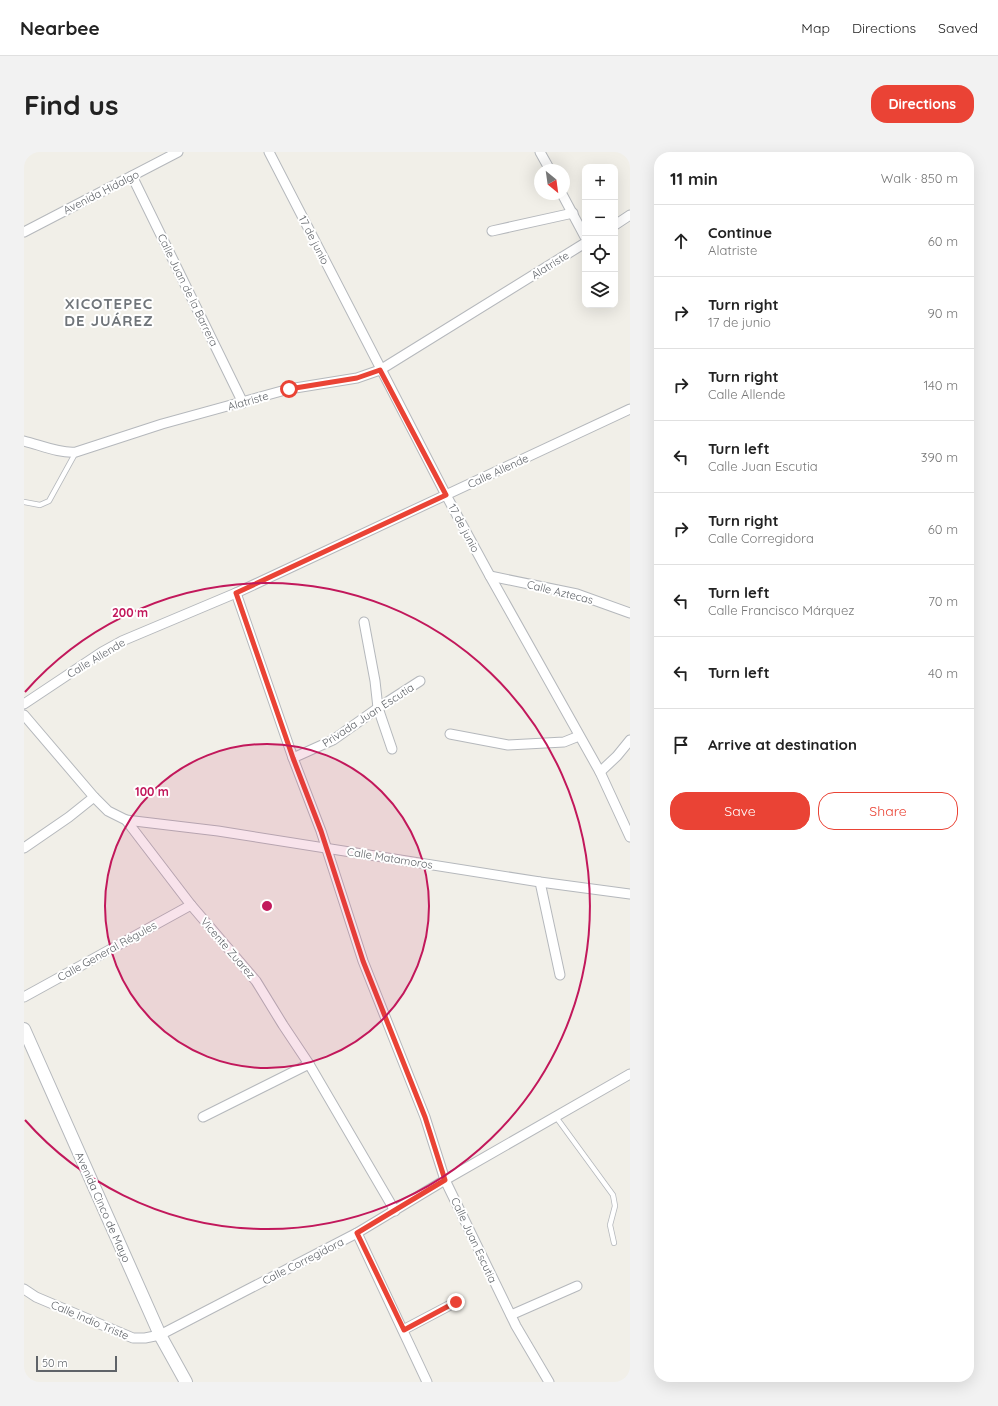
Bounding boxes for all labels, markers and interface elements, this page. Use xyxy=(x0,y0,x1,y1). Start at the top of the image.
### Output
text: Nearbee xyxy=(20,16,100,40)
text: Map xyxy=(801,19,830,37)
text: Directions xyxy=(852,19,916,37)
text: Saved xyxy=(938,19,978,37)
button: Directions xyxy=(871,85,974,123)
text: Find us xyxy=(24,87,118,122)
north arrow xyxy=(534,164,570,200)
map controls xyxy=(582,164,618,308)
button: + xyxy=(582,164,618,200)
street label: Avenida Hidalgo xyxy=(61,167,142,217)
text: 11 min xyxy=(670,168,718,189)
text: Walk · 850 m xyxy=(881,170,958,186)
button: − xyxy=(582,200,618,236)
street label: 17 de junio xyxy=(296,213,332,267)
text: Continue xyxy=(708,223,772,242)
icon: ahead xyxy=(670,230,692,252)
street label: Calle Juan de la Barrera xyxy=(155,231,221,349)
text: 60 m xyxy=(928,233,958,249)
button: locate xyxy=(582,236,618,272)
text: Alatriste xyxy=(708,242,757,258)
street label: Alatriste xyxy=(529,248,571,282)
button: layers xyxy=(582,272,618,308)
district label: XICOTEPEC DE JUÁREZ xyxy=(64,294,154,330)
text: Turn right xyxy=(708,295,779,314)
icon: right xyxy=(670,302,692,324)
text: 90 m xyxy=(928,305,958,321)
text: 17 de junio xyxy=(708,314,771,330)
text: Turn right xyxy=(708,367,779,386)
icon: right xyxy=(670,374,692,396)
text: 140 m xyxy=(923,377,958,393)
route start xyxy=(280,380,298,398)
text: Calle Allende xyxy=(708,386,785,402)
street label: Alatriste xyxy=(226,389,270,413)
text: Turn left xyxy=(708,439,770,458)
icon: left xyxy=(670,446,692,468)
text: 390 m xyxy=(921,449,958,465)
street label: Calle Allende xyxy=(465,451,531,491)
text: Calle Juan Escutia xyxy=(708,458,818,474)
street label: 17 de junio xyxy=(445,501,483,555)
text: Turn right xyxy=(708,511,779,530)
icon: right xyxy=(670,518,692,540)
text: 60 m xyxy=(928,521,958,537)
text: Calle Corregidora xyxy=(708,530,814,546)
street label: Calle Aztecas xyxy=(525,577,595,607)
text: Turn left xyxy=(708,583,770,602)
icon: left xyxy=(670,590,692,612)
text: 70 m xyxy=(928,593,958,609)
text: Calle Francisco Márquez xyxy=(708,602,855,618)
text: 200 m xyxy=(112,605,148,620)
street label: Calle Allende xyxy=(64,635,128,681)
icon: left xyxy=(670,662,692,684)
text: Turn left xyxy=(708,663,770,682)
text: 40 m xyxy=(928,665,958,681)
street label: Privada Juan Escutia xyxy=(319,680,417,750)
icon: arrive xyxy=(670,734,692,756)
text: Arrive at destination xyxy=(708,735,857,754)
text: 100 m xyxy=(135,784,169,799)
button: Save xyxy=(670,792,810,830)
button: Share xyxy=(818,792,958,830)
street label: Calle Matamoros xyxy=(346,844,434,872)
centre of rings xyxy=(260,899,274,913)
street label: Vicente Zuarez xyxy=(198,915,258,981)
street label: Calle General Régules xyxy=(55,918,159,984)
street label: Avenida Cinco de Mayo xyxy=(72,1150,134,1265)
street label: Calle Juan Escutia xyxy=(448,1195,500,1285)
street label: Calle Corregidora xyxy=(260,1234,346,1288)
route end xyxy=(447,1293,465,1311)
street label: Calle Indio Triste xyxy=(49,1297,131,1343)
scale bar xyxy=(36,1354,117,1373)
text: 50 m xyxy=(42,1356,68,1370)

